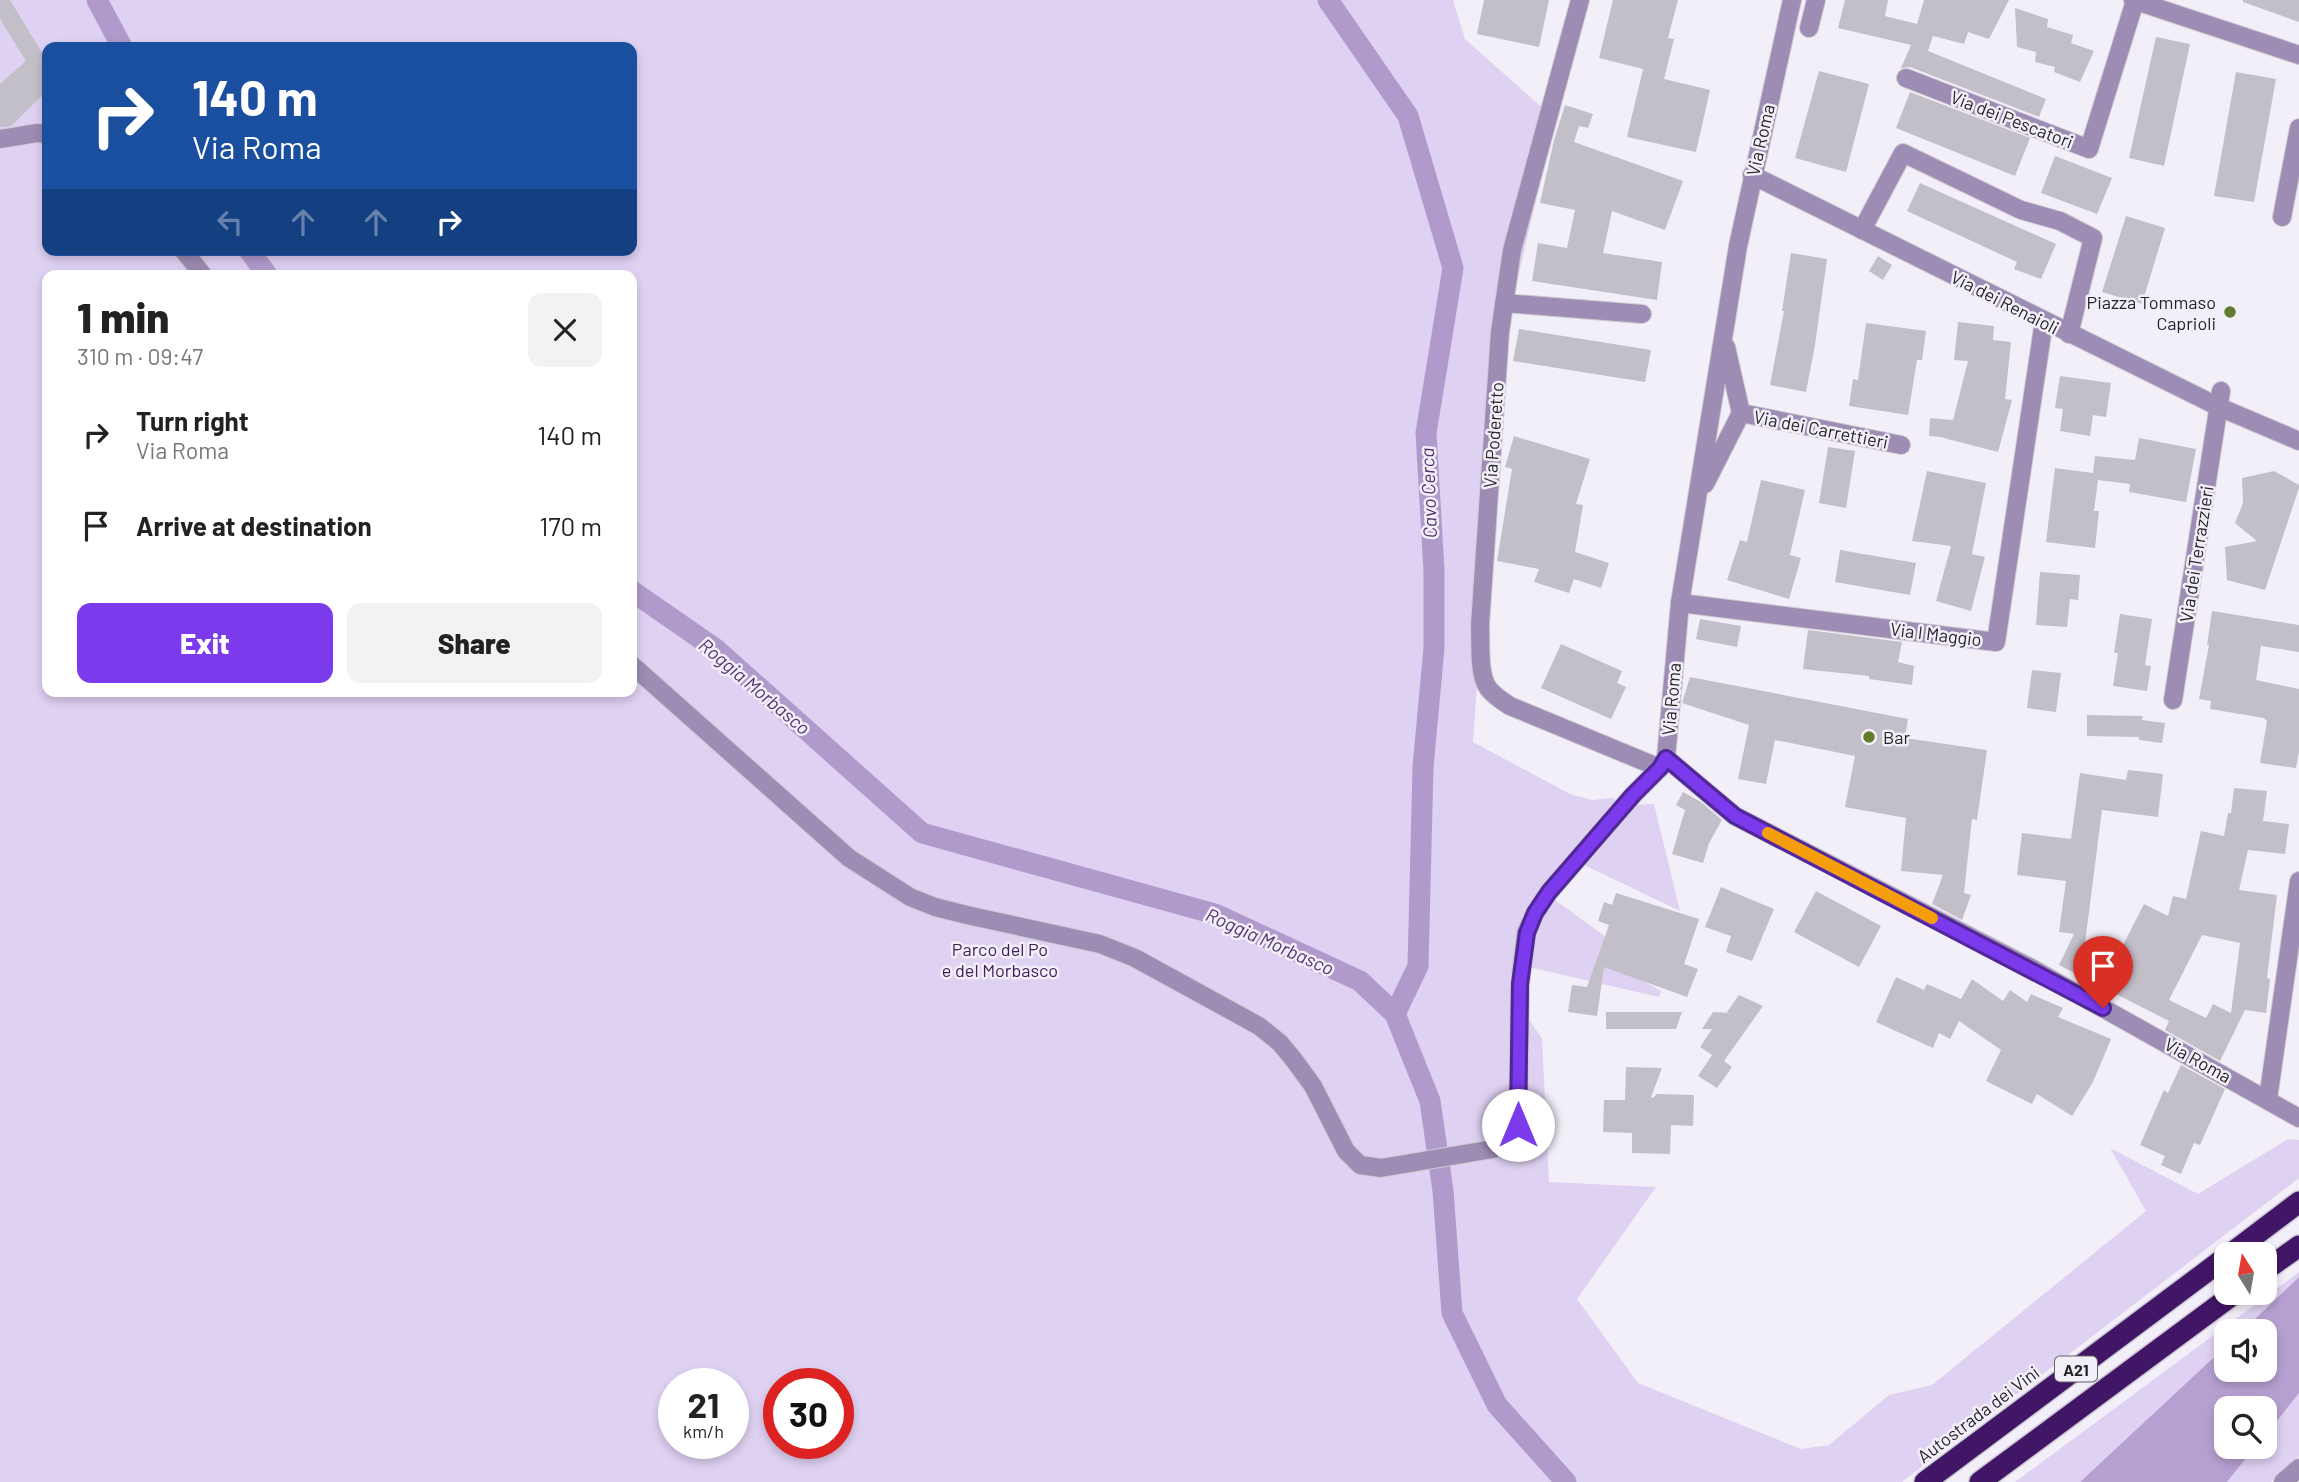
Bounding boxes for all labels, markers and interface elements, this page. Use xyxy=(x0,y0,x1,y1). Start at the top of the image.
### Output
text: 140 m xyxy=(192,67,318,126)
icon: right xyxy=(77,70,168,161)
street label: Via dei Pescatori xyxy=(1947,85,2077,153)
street label: Via Roma xyxy=(1741,102,1779,178)
text: Via Roma xyxy=(192,127,322,165)
icon: left xyxy=(211,203,249,241)
icon: ahead xyxy=(284,203,322,241)
icon: ahead xyxy=(357,203,395,241)
icon: right xyxy=(430,203,468,241)
street label: Via dei Renaioli xyxy=(1947,265,2063,339)
text: 1 min xyxy=(77,291,169,341)
place label: Piazza Tommaso Caprioli xyxy=(2087,291,2216,334)
button: close xyxy=(528,293,602,367)
marker: Piazza Tommaso Caprioli xyxy=(2222,304,2238,320)
text: 310 m · 09:47 xyxy=(77,342,203,370)
street label: Via Poderetto xyxy=(1478,381,1508,489)
text: Turn right xyxy=(136,405,249,436)
street label: Via dei Carrettieri xyxy=(1752,405,1890,453)
icon: right xyxy=(77,416,115,454)
text: 140 m xyxy=(537,419,602,450)
text: Via Roma xyxy=(136,436,229,464)
water label: Cavo Cerca xyxy=(1415,447,1441,539)
street label: Via dei Terrazzieri xyxy=(2174,484,2218,624)
icon: arrive xyxy=(77,507,115,545)
text: Arrive at destination xyxy=(136,510,372,541)
text: 170 m xyxy=(539,510,602,541)
button: Exit xyxy=(77,603,333,683)
button: Share xyxy=(347,603,602,683)
street label: Via I Maggio xyxy=(1889,617,1983,651)
water label: Roggia Morbasco xyxy=(695,633,815,739)
street label: Via Roma xyxy=(1657,662,1685,736)
place label: Bar xyxy=(1883,726,1910,748)
marker: Bar xyxy=(1861,729,1877,745)
water label: Roggia Morbasco xyxy=(1202,902,1338,980)
pin xyxy=(2073,936,2133,1008)
park label: Parco del Po e del Morbasco xyxy=(942,938,1058,981)
icon: arrive xyxy=(2084,947,2122,985)
street label: Via Roma xyxy=(2161,1033,2235,1087)
position arrow xyxy=(1481,1088,1555,1162)
north arrow xyxy=(2214,1242,2277,1306)
map controls xyxy=(2214,1242,2277,1459)
button: sound xyxy=(2214,1319,2277,1382)
road number: A21 xyxy=(2055,1357,2097,1382)
street label: Autostrada dei Vini xyxy=(1913,1361,2043,1467)
speed limit sign: 30 xyxy=(763,1368,854,1459)
text: 21 xyxy=(688,1383,719,1425)
button: search xyxy=(2214,1396,2277,1459)
text: km/h xyxy=(683,1420,724,1442)

